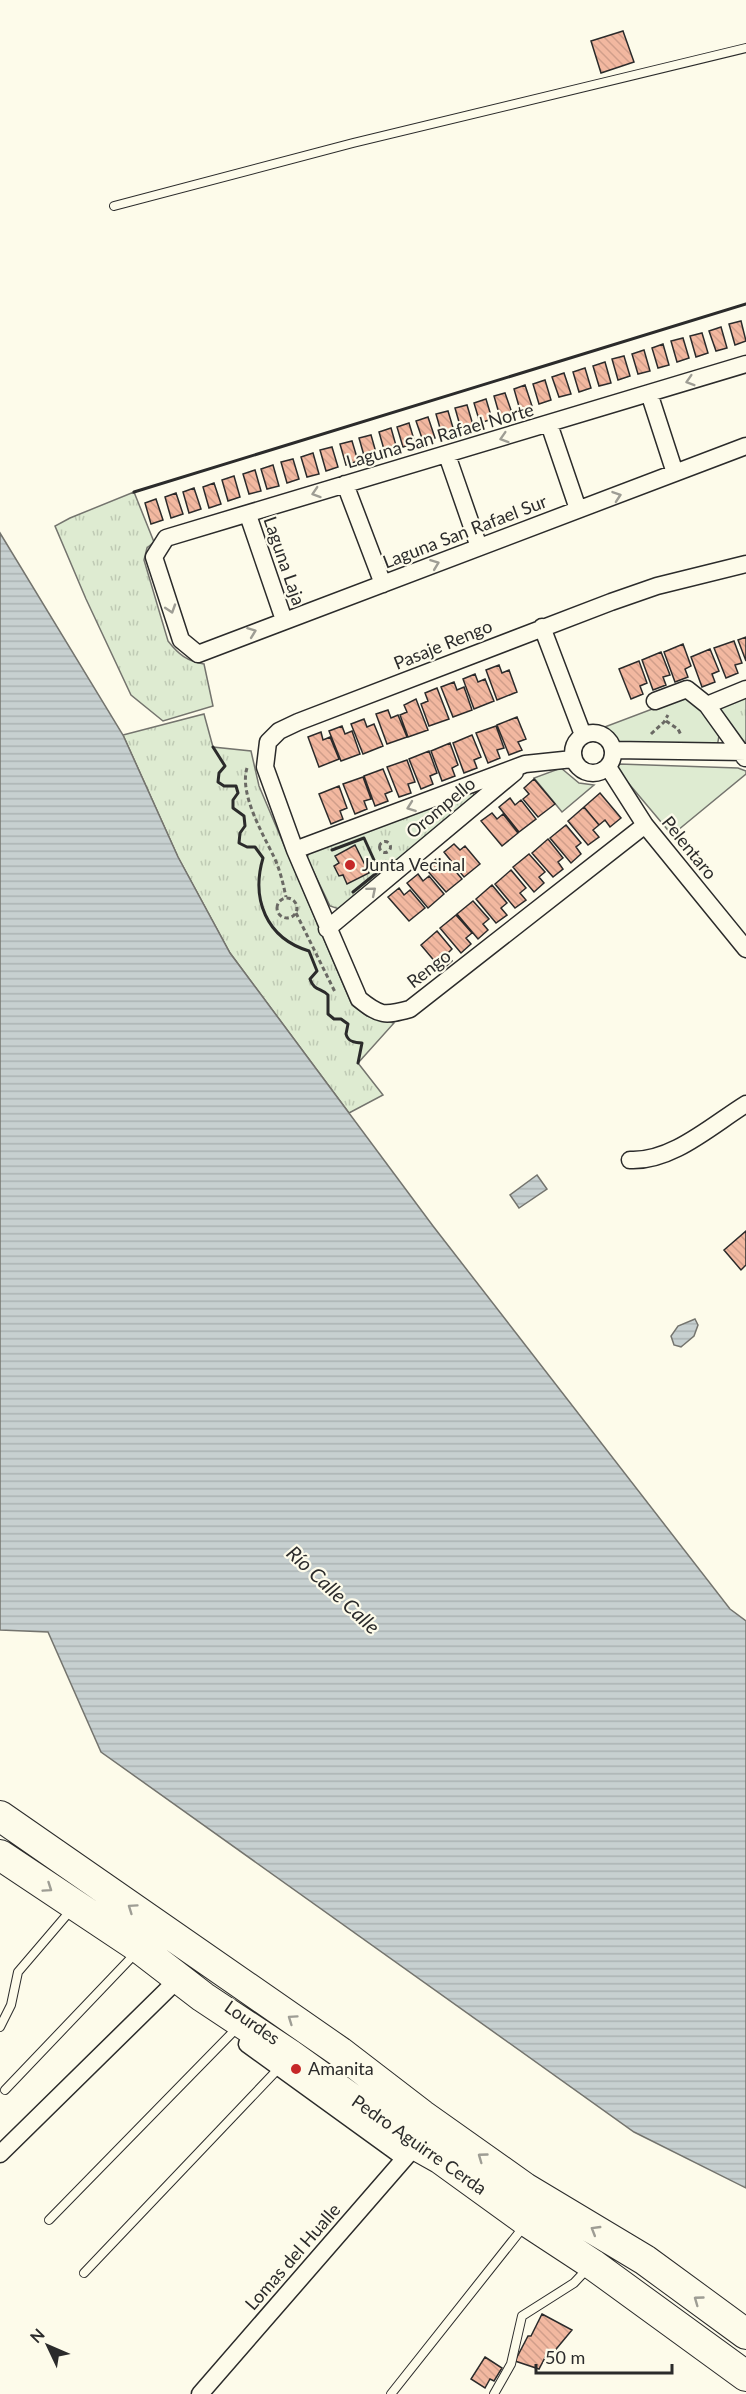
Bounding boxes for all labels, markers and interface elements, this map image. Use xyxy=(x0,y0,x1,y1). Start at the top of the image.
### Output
one-way arrow xyxy=(685,374,696,386)
street label: Laguna San Rafael Norte xyxy=(343,398,536,472)
one-way arrow xyxy=(499,431,510,443)
one-way arrow xyxy=(312,486,322,498)
street label: Laguna San Rafael Sur xyxy=(379,489,550,573)
one-way arrow xyxy=(611,490,622,503)
street label: Laguna Laja xyxy=(259,513,310,608)
one-way arrow xyxy=(429,559,440,571)
one-way arrow xyxy=(163,603,176,614)
street label: Pasaje Rengo xyxy=(390,614,495,674)
one-way arrow xyxy=(246,627,257,640)
street label: Orompello xyxy=(401,772,479,843)
one-way arrow xyxy=(406,799,417,812)
street label: Pelentaro xyxy=(658,811,722,884)
place label: Junta Vecinal xyxy=(362,853,465,875)
marker: Junta Vecinal xyxy=(343,858,357,872)
one-way arrow xyxy=(365,888,376,899)
street label: Rengo xyxy=(402,944,455,992)
water label: Río Calle Calle xyxy=(282,1540,385,1638)
one-way arrow xyxy=(42,1881,53,1892)
one-way arrow xyxy=(128,1904,139,1915)
street label: Lourdes xyxy=(221,1995,285,2049)
one-way arrow xyxy=(288,2015,299,2026)
place label: Amanita xyxy=(308,2057,374,2079)
marker: Amanita xyxy=(289,2062,303,2076)
street label: Pedro Aguirre Cerda xyxy=(348,2089,491,2199)
one-way arrow xyxy=(477,2153,488,2164)
street label: Lomas del Hualle xyxy=(240,2199,344,2314)
one-way arrow xyxy=(591,2226,601,2237)
one-way arrow xyxy=(694,2296,705,2307)
north arrow xyxy=(18,2316,78,2376)
text: N xyxy=(26,2324,48,2346)
scale bar xyxy=(536,2337,672,2375)
text: 50 m xyxy=(545,2346,585,2368)

